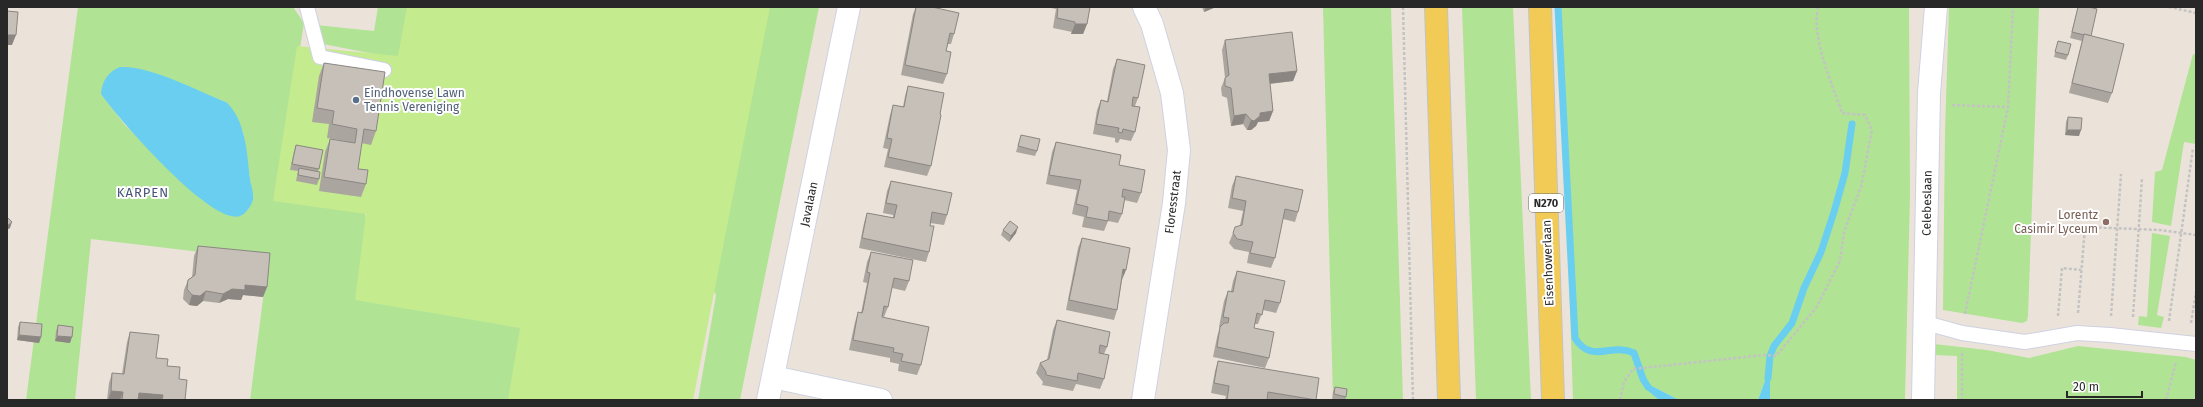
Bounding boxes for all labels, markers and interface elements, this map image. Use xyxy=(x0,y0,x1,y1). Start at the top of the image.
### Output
place label: Eindhovense Lawn Tennis Vereniging xyxy=(364,86,465,114)
marker: Eindhovense Lawn Tennis Vereniging xyxy=(351,95,361,105)
street label: Floresstraat xyxy=(1162,169,1184,235)
street label: Celebeslaan xyxy=(1919,170,1935,236)
street label: Javalaan xyxy=(797,180,821,228)
district label: KARPEN xyxy=(117,185,169,200)
road number: N270 xyxy=(1529,194,1563,212)
place label: Lorentz Casimir Lyceum xyxy=(2014,208,2098,236)
marker: Lorentz Casimir Lyceum xyxy=(2101,217,2111,227)
street label: Eisenhowerlaan xyxy=(1539,220,1557,306)
scale bar xyxy=(2067,373,2142,399)
text: 20 m xyxy=(2073,380,2099,394)

